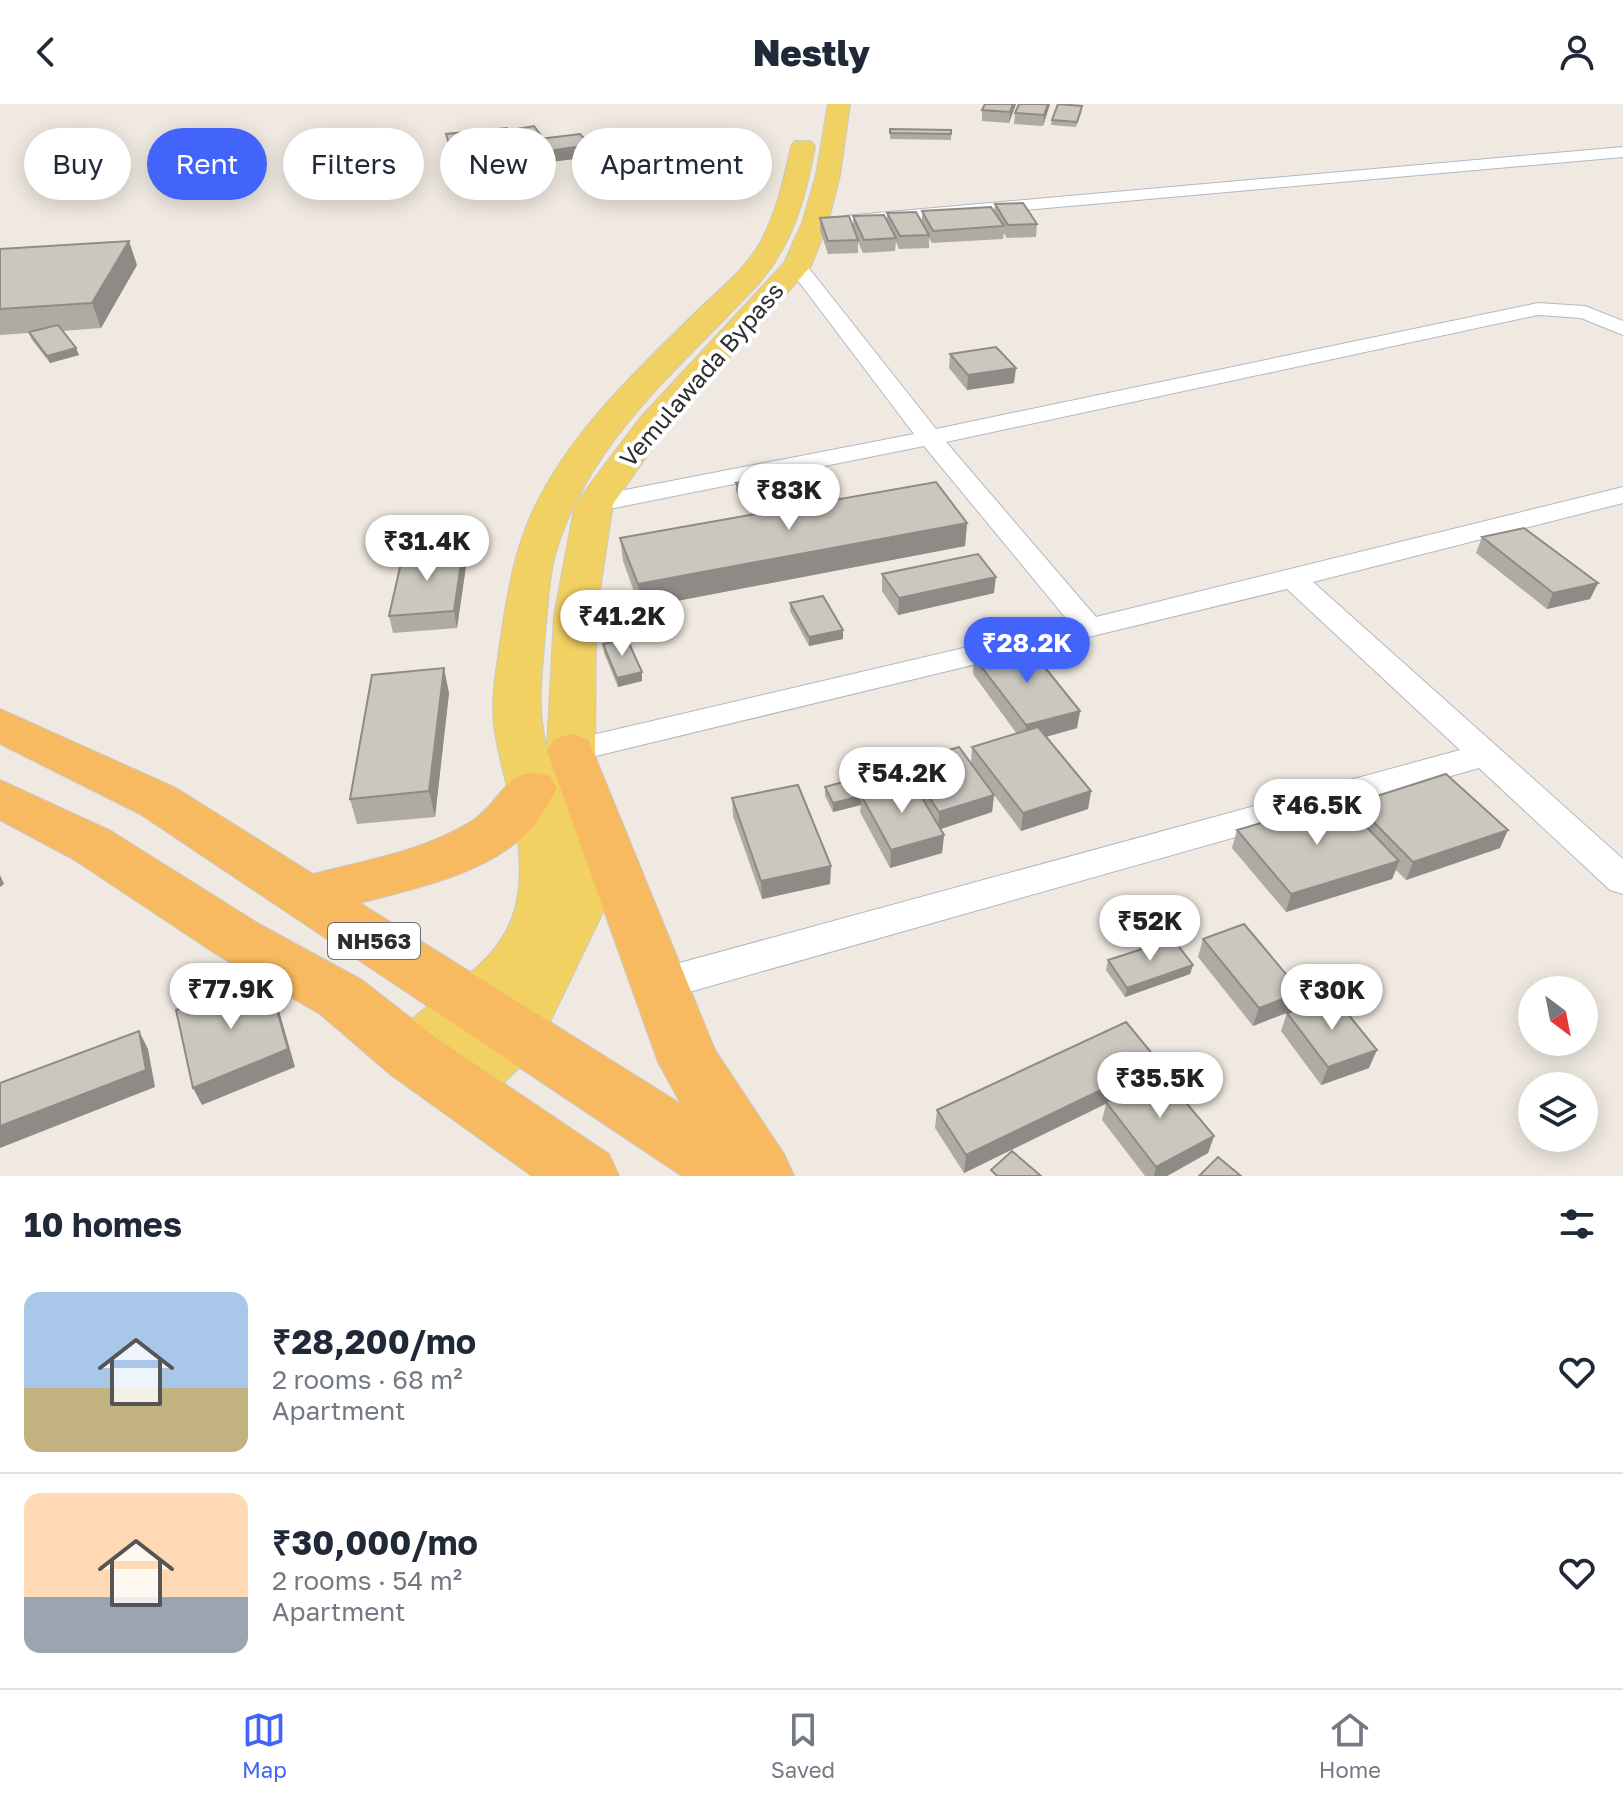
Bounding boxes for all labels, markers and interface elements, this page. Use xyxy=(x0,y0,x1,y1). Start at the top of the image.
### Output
icon: back xyxy=(24,30,68,74)
icon: person xyxy=(1555,30,1599,74)
text: Nestly xyxy=(753,31,870,74)
chip: Buy xyxy=(24,128,131,200)
chip: Rent xyxy=(147,128,267,200)
chip: Filters xyxy=(283,128,424,200)
chip: New xyxy=(440,128,556,200)
chip: Apartment xyxy=(572,128,772,200)
street label: Vemulawada Bypass xyxy=(613,276,789,472)
pin: ₹83K xyxy=(742,464,836,532)
text: ₹83K xyxy=(756,474,822,505)
pin: ₹31.4K xyxy=(362,515,492,583)
text: ₹31.4K xyxy=(383,525,471,556)
pin: ₹41.2K xyxy=(557,590,687,658)
text: ₹41.2K xyxy=(578,600,666,631)
pin: ₹28.2K xyxy=(962,617,1092,685)
text: ₹28.2K xyxy=(982,627,1072,658)
pin: ₹54.2K xyxy=(837,747,967,815)
text: ₹54.2K xyxy=(857,757,947,788)
pin: ₹46.5K xyxy=(1252,779,1382,847)
text: ₹46.5K xyxy=(1272,789,1362,820)
pin: ₹52K xyxy=(1103,895,1197,963)
text: ₹52K xyxy=(1117,905,1183,936)
road number: NH563 xyxy=(328,923,420,959)
pin: ₹77.9K xyxy=(166,963,296,1031)
pin: ₹30K xyxy=(1285,964,1379,1032)
text: ₹77.9K xyxy=(188,973,274,1004)
text: ₹30K xyxy=(1299,974,1365,1005)
north arrow xyxy=(1518,976,1598,1056)
map controls xyxy=(1518,976,1598,1152)
pin: ₹35.5K xyxy=(1095,1052,1225,1120)
text: ₹35.5K xyxy=(1115,1062,1205,1093)
button: layers xyxy=(1518,1072,1598,1152)
icon: filters xyxy=(1555,1202,1599,1246)
text: 10 homes xyxy=(24,1204,182,1244)
text: ₹28,200/mo xyxy=(272,1321,476,1361)
icon: home xyxy=(88,1324,184,1420)
icon: heart xyxy=(1555,1350,1599,1394)
text: 2 rooms · 68 m² xyxy=(272,1364,463,1395)
text: Apartment xyxy=(272,1395,405,1426)
text: ₹30,000/mo xyxy=(272,1522,478,1562)
icon: home xyxy=(88,1525,184,1621)
icon: heart xyxy=(1555,1551,1599,1595)
text: 2 rooms · 54 m² xyxy=(272,1565,462,1596)
text: Apartment xyxy=(272,1596,405,1627)
tab: Map xyxy=(242,1708,287,1783)
tab: Saved xyxy=(771,1708,835,1783)
tab: Home xyxy=(1319,1708,1381,1783)

